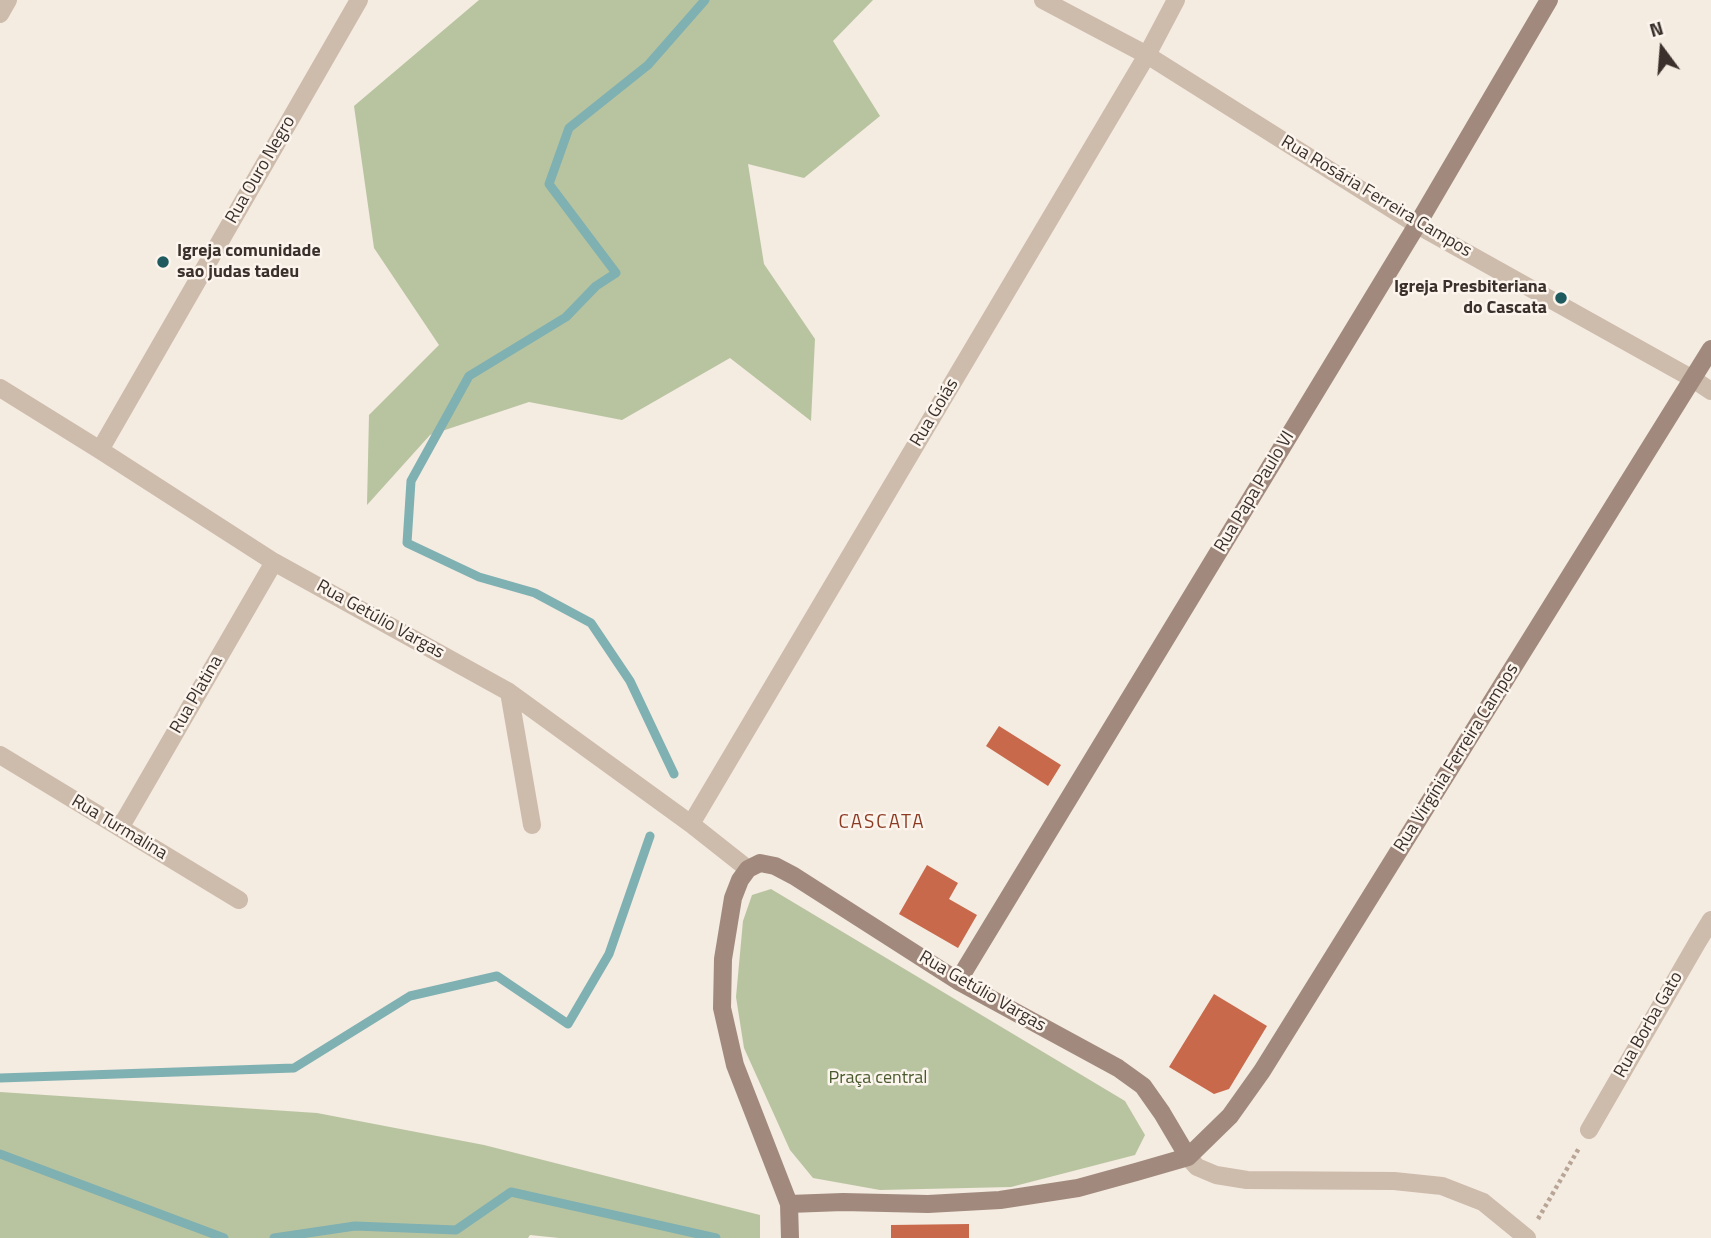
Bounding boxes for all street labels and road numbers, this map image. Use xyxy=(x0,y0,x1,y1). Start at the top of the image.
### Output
street label: Rua Ouro Negro xyxy=(222,112,300,228)
street label: Rua Rosária Ferreira Campos xyxy=(1277,131,1475,263)
street label: Rua Goiás xyxy=(906,375,964,451)
street label: Rua Papa Paulo VI xyxy=(1210,428,1300,556)
street label: Rua Getúlio Vargas xyxy=(312,576,448,664)
street label: Rua Platina xyxy=(166,652,228,738)
street label: Rua Virgínia Ferreira Campos xyxy=(1390,660,1524,856)
street label: Rua Turmalina xyxy=(67,791,171,865)
street label: Rua Getúlio Vargas xyxy=(915,947,1049,1037)
street label: Rua Borba Gato xyxy=(1610,968,1688,1082)

